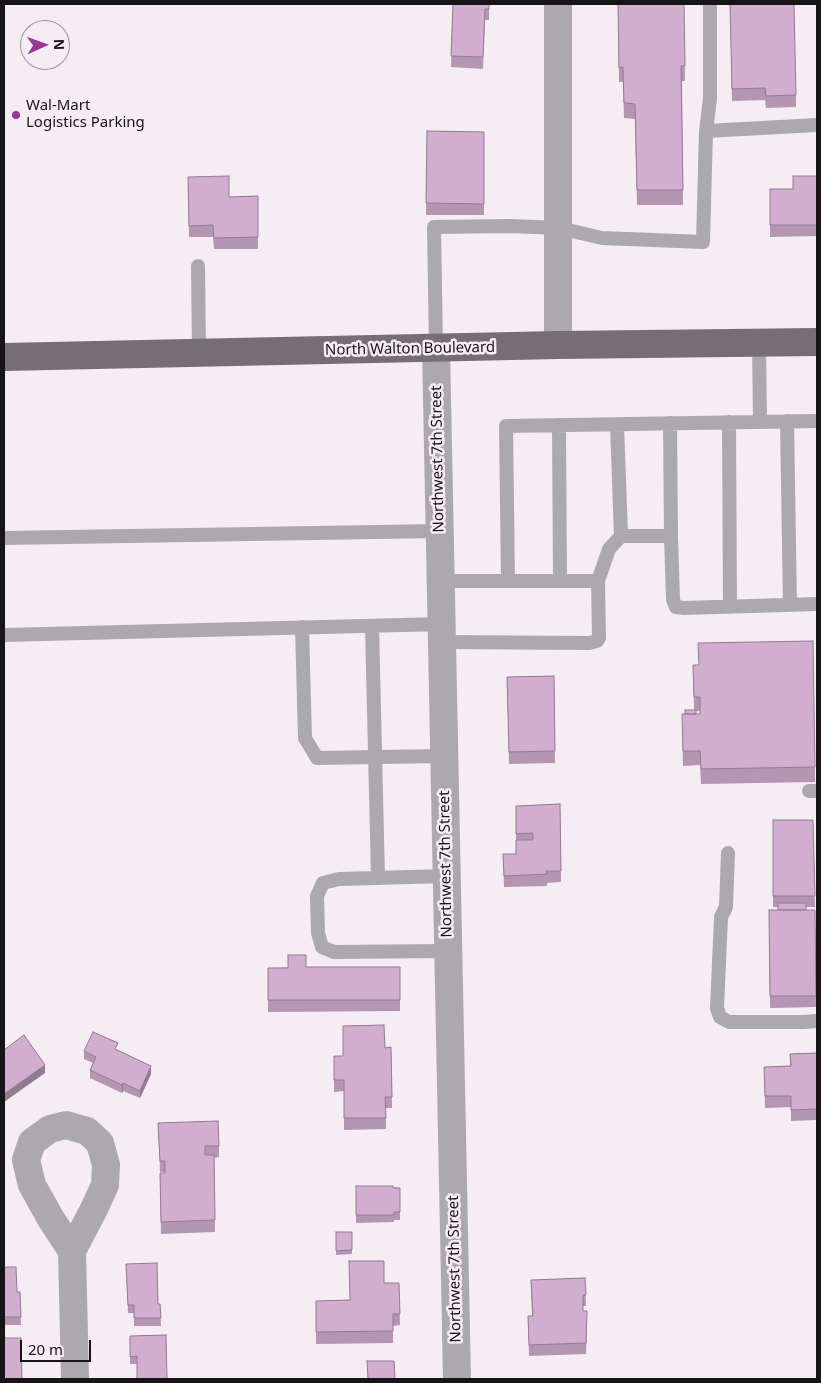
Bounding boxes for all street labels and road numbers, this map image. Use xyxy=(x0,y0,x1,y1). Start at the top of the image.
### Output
street label: North Walton Boulevard xyxy=(325,339,495,359)
street label: Northwest 7th Street xyxy=(428,385,448,533)
street label: Northwest 7th Street xyxy=(436,790,456,938)
street label: Northwest 7th Street xyxy=(445,1195,465,1343)

